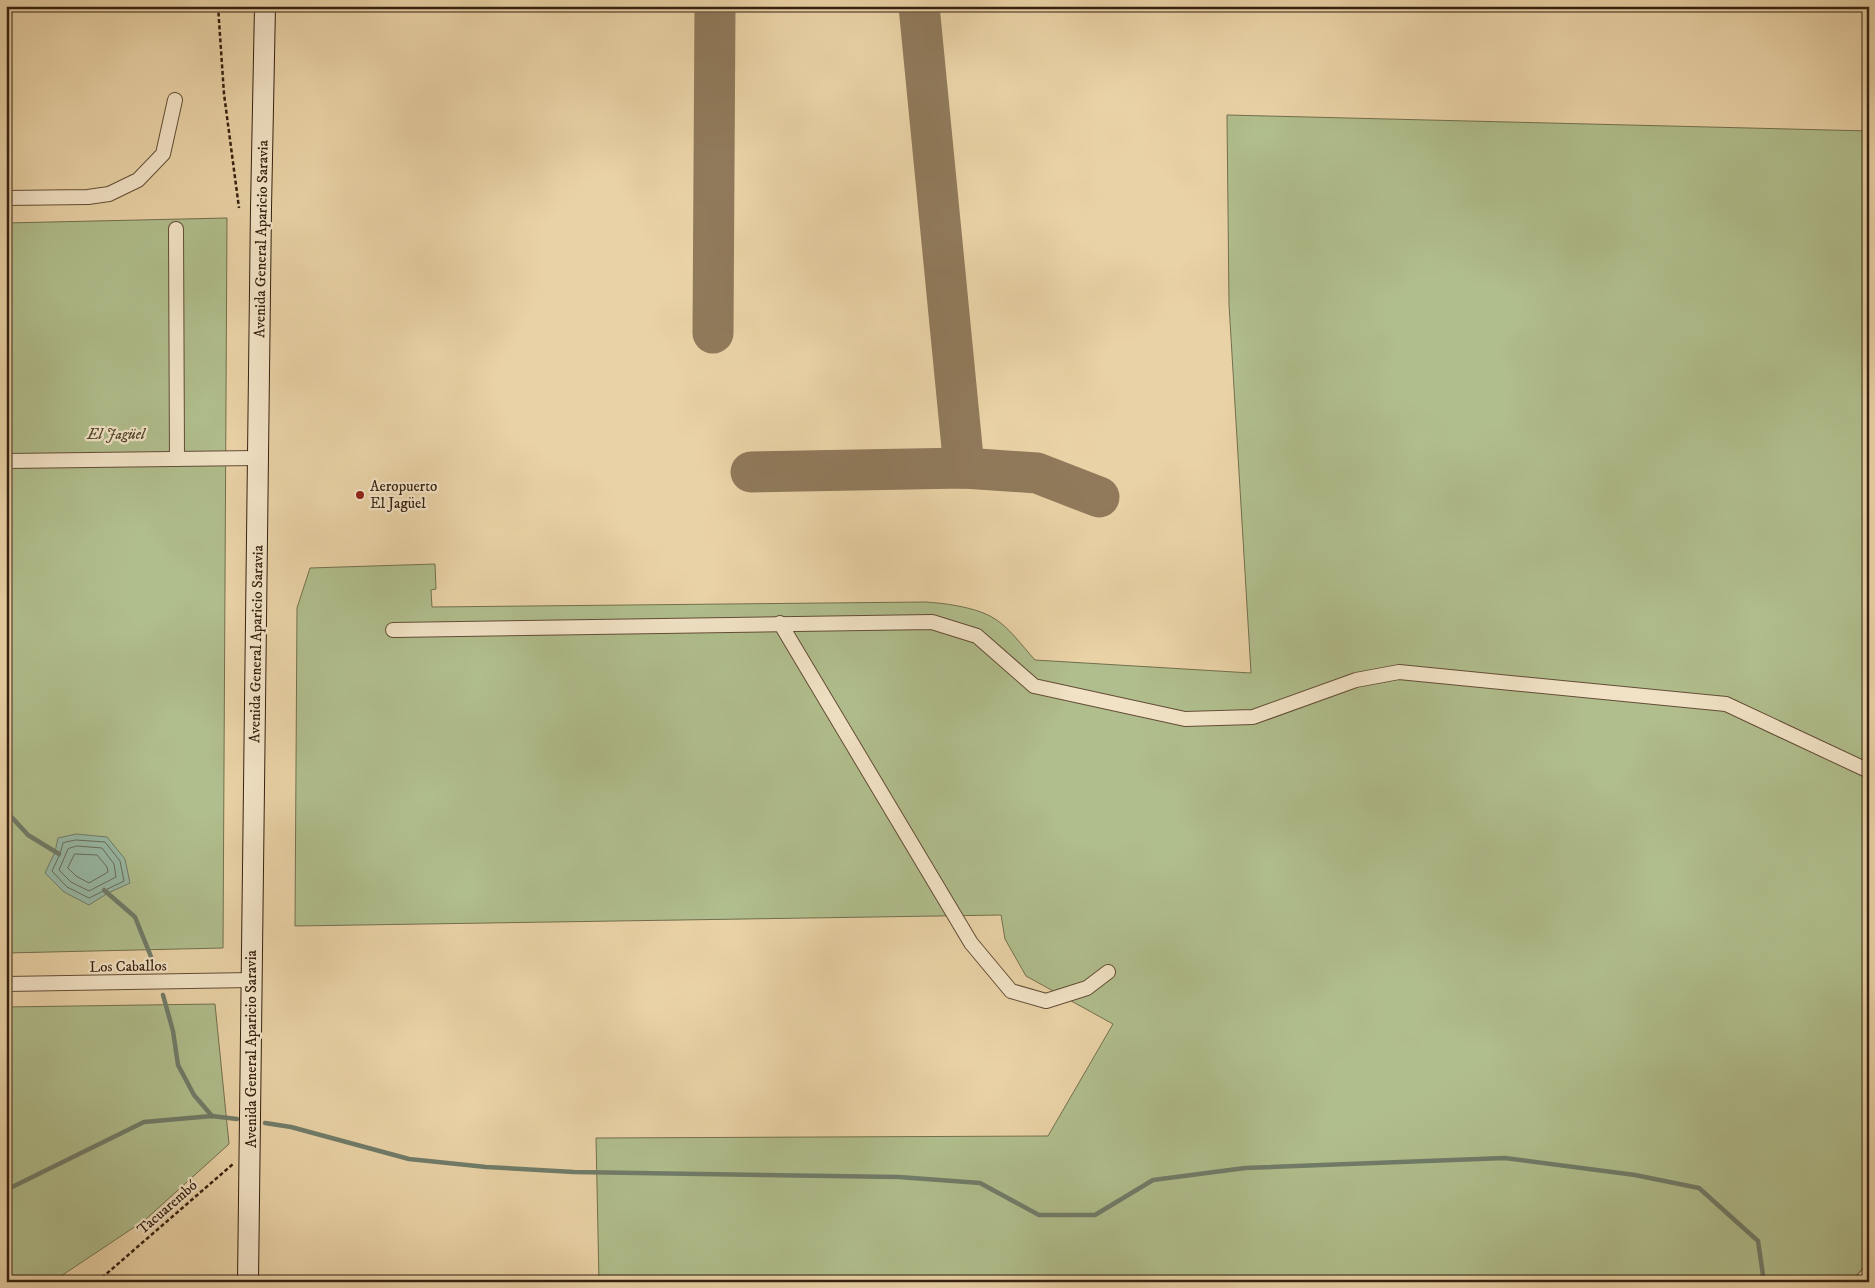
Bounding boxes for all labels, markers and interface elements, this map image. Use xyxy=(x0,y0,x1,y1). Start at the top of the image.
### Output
street label: Avenida General Aparicio Saravia xyxy=(250,139,273,338)
park label: El Jagüel xyxy=(86,425,147,444)
place label: Aeropuerto El Jagüel xyxy=(370,477,437,513)
marker: Aeropuerto El Jagüel xyxy=(354,489,366,501)
street label: Avenida General Aparicio Saravia xyxy=(245,544,268,743)
street label: Avenida General Aparicio Saravia xyxy=(242,949,261,1148)
street label: Los Caballos xyxy=(89,956,167,977)
street label: Tacuarembó xyxy=(133,1176,201,1239)

